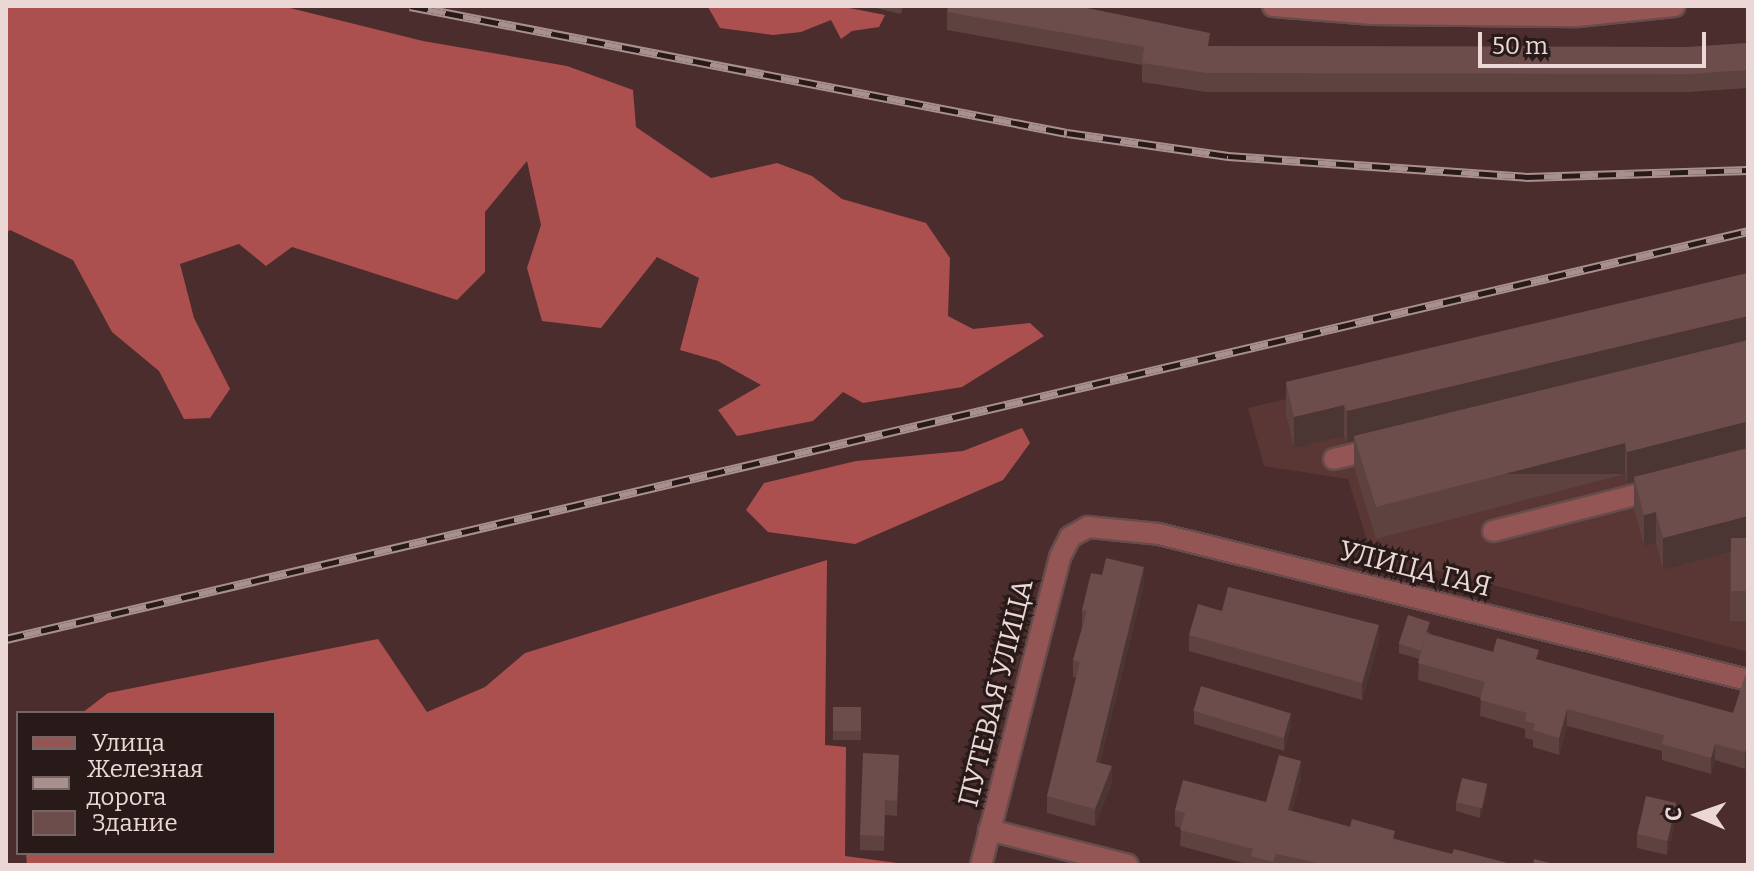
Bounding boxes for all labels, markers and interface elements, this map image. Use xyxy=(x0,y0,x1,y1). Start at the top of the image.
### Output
scale bar xyxy=(1482,16,1710,66)
text: 50 m xyxy=(1492,32,1548,60)
street label: УЛИЦА ГАЯ xyxy=(1335,534,1495,604)
street label: ПУТЕВАЯ УЛИЦА xyxy=(951,576,1041,810)
legend xyxy=(16,711,276,855)
text: Улица xyxy=(92,729,165,757)
text: Железная дорога xyxy=(86,755,203,811)
north arrow xyxy=(1658,775,1738,855)
text: С xyxy=(1660,807,1687,822)
text: Здание xyxy=(92,809,178,837)

